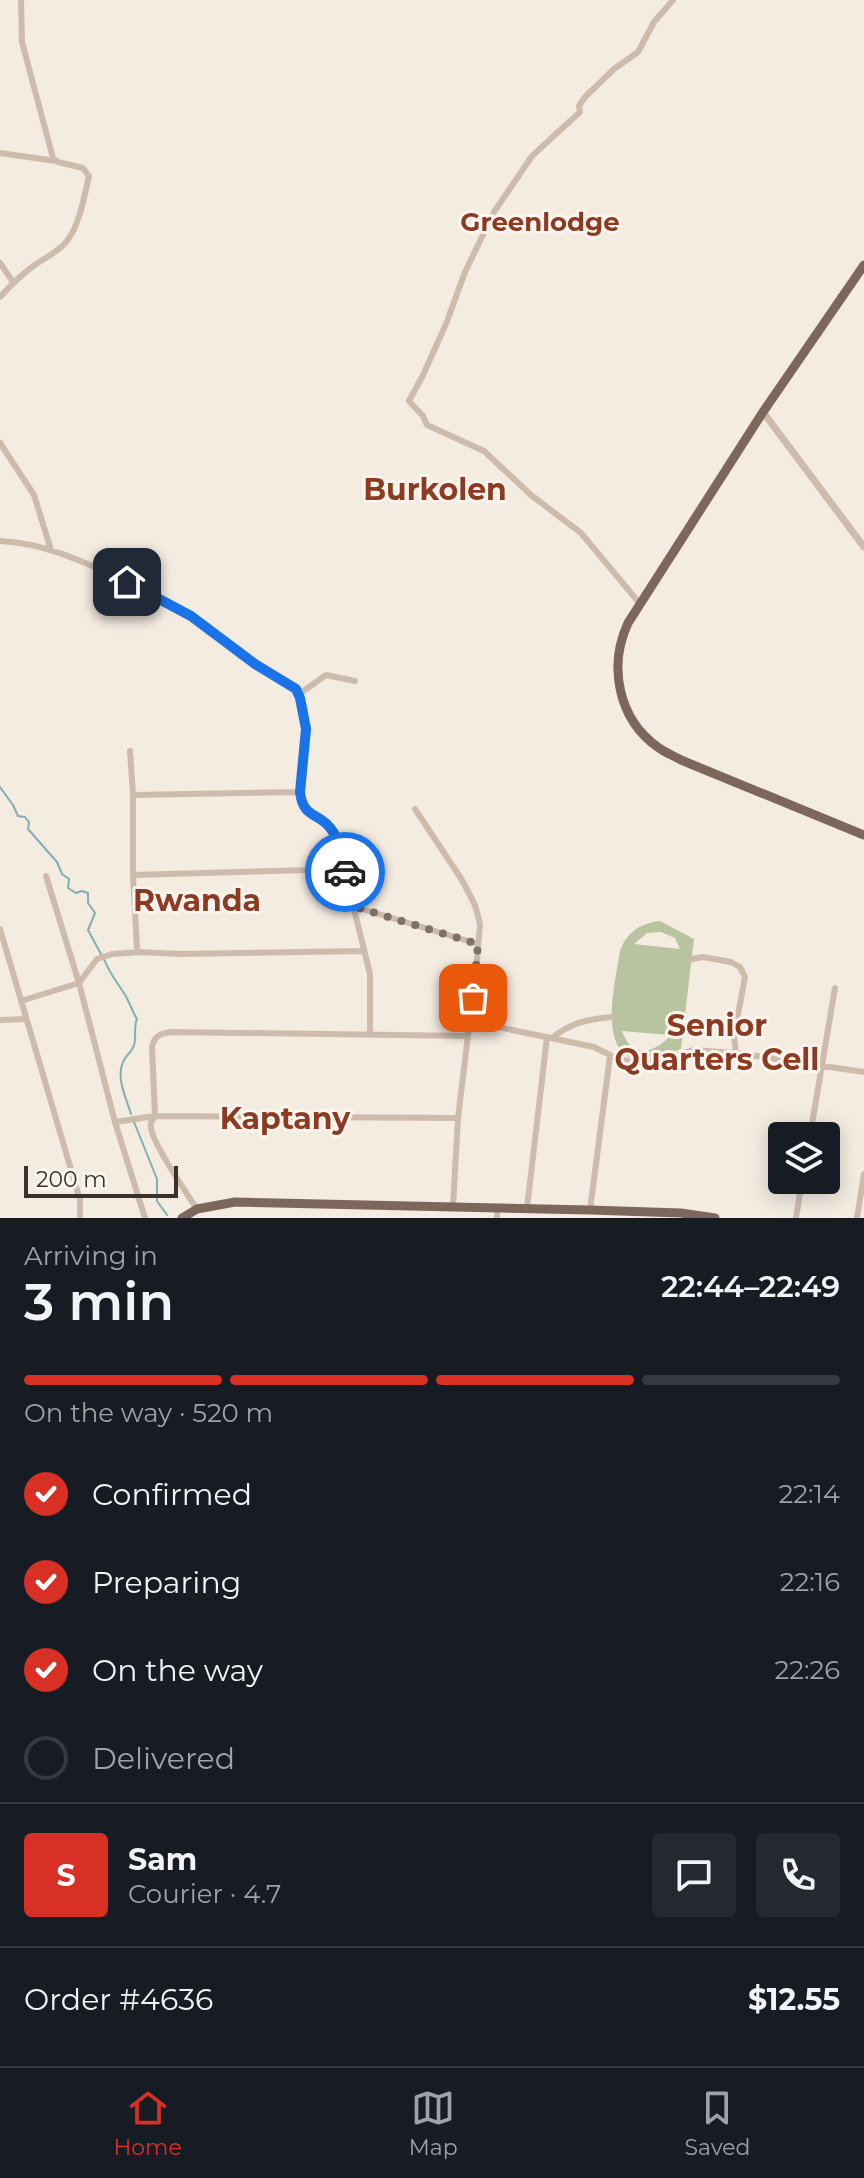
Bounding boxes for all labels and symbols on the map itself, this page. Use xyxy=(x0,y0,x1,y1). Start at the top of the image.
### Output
district label: Greenlodge xyxy=(460,206,620,238)
district label: Burkolen xyxy=(363,471,507,508)
pin xyxy=(93,548,161,616)
courier xyxy=(305,832,385,912)
district label: Rwanda xyxy=(133,882,261,919)
pin xyxy=(439,964,507,1032)
district label: Senior Quarters Cell xyxy=(615,1007,819,1078)
district label: Kaptany xyxy=(220,1100,351,1137)
scale bar xyxy=(24,1162,178,1198)

